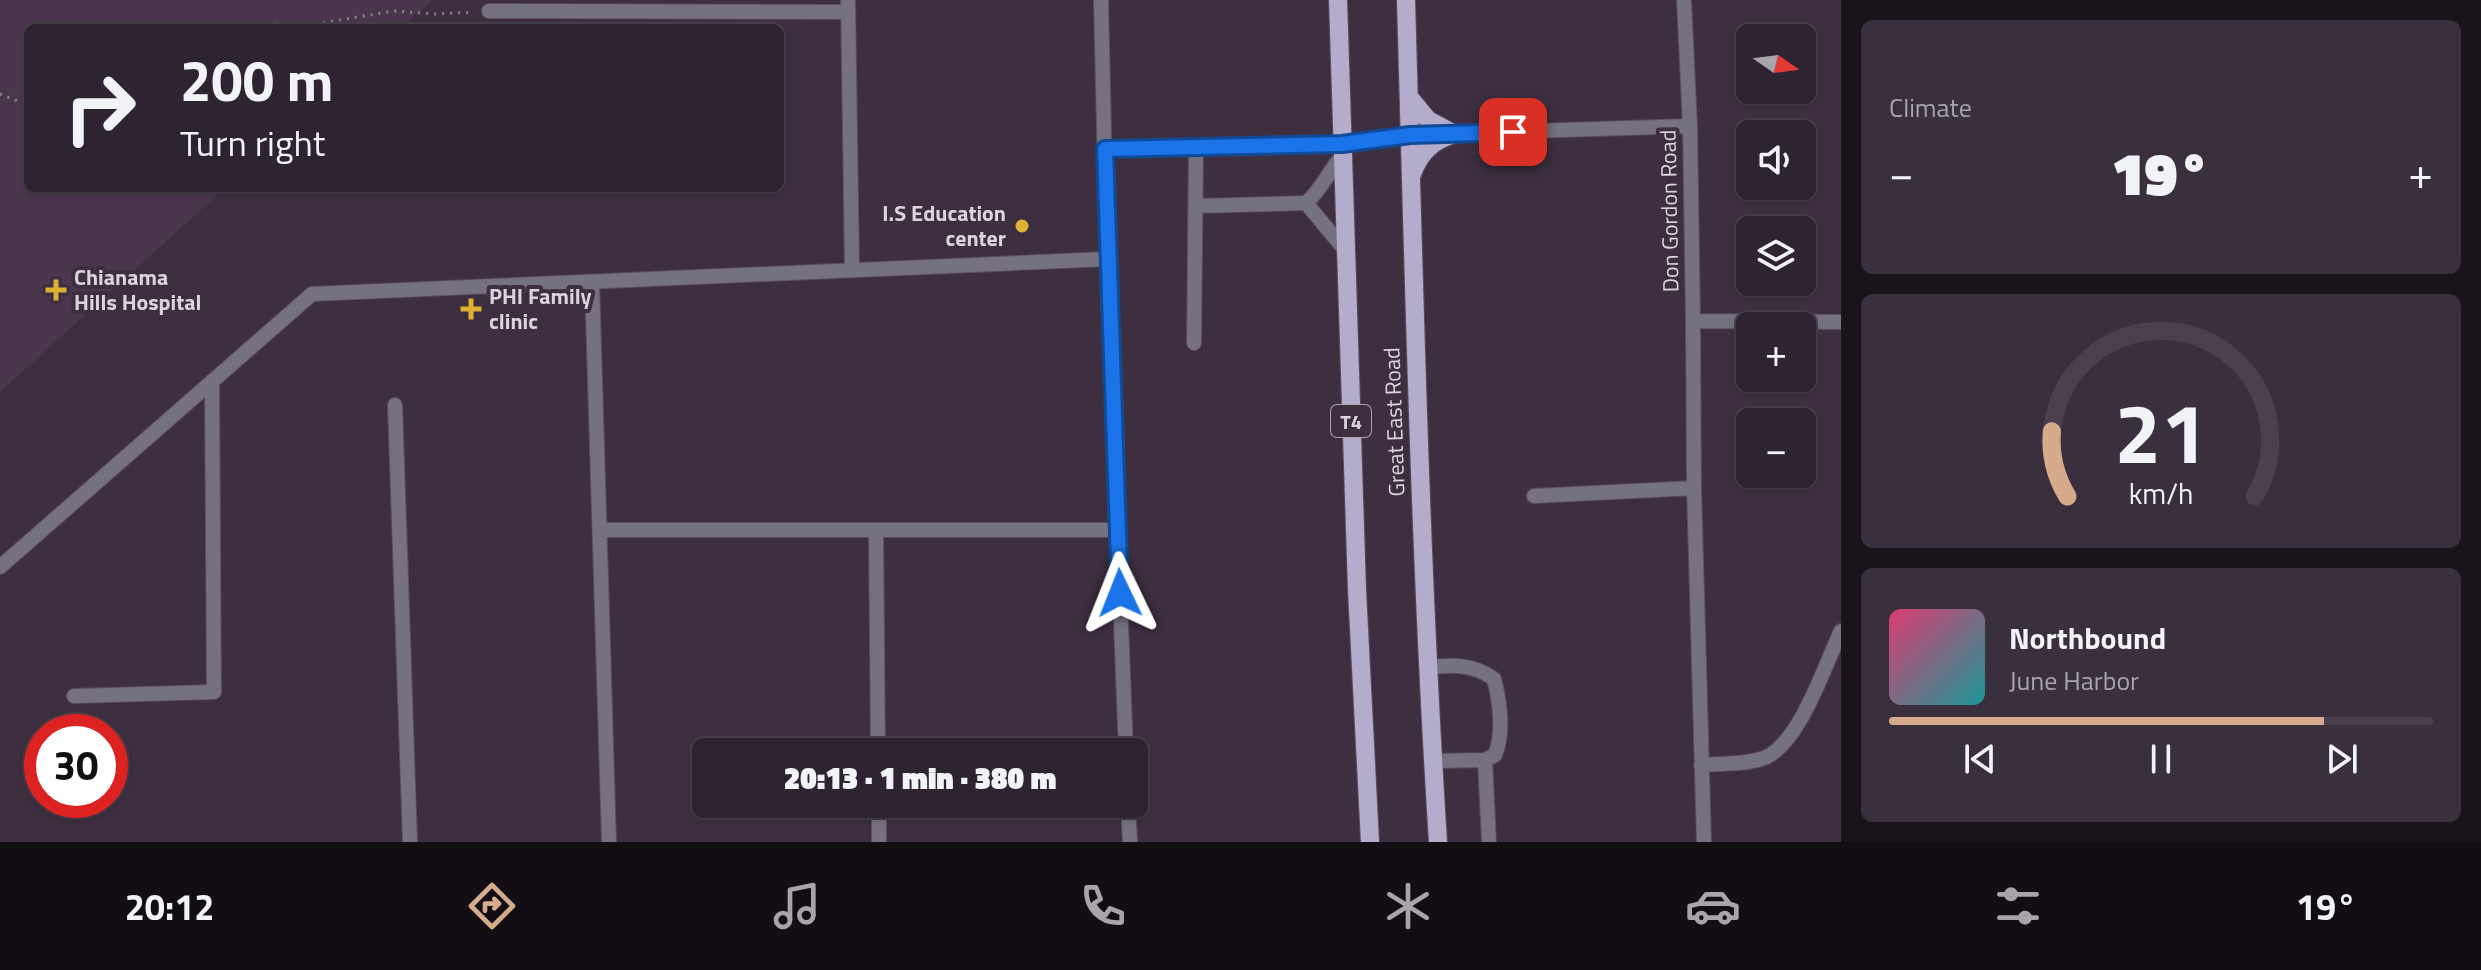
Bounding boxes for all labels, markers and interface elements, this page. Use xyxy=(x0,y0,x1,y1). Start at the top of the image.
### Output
north arrow xyxy=(1736,24,1816,104)
map controls xyxy=(1736,24,1816,488)
text: 200 m xyxy=(180,38,333,123)
icon: right xyxy=(48,56,152,160)
text: Climate xyxy=(1889,88,1972,127)
pin xyxy=(1479,98,1547,166)
icon: arrive xyxy=(1491,110,1535,154)
text: Turn right xyxy=(180,115,325,170)
button: sound xyxy=(1736,120,1816,200)
text: 19° xyxy=(2112,127,2211,218)
street label: Don Gordon Road xyxy=(1651,129,1687,293)
text: − xyxy=(1889,139,1914,206)
text: + xyxy=(2408,139,2433,206)
place label: I.S Education center xyxy=(882,196,1006,255)
button: layers xyxy=(1736,216,1816,296)
marker: I.S Education center xyxy=(1013,217,1031,235)
place label: Chianama Hills Hospital xyxy=(74,260,201,319)
marker: Chianama Hills Hospital xyxy=(45,279,67,301)
place label: PHI Family clinic xyxy=(489,279,592,338)
marker: PHI Family clinic xyxy=(460,298,482,320)
button: + xyxy=(1736,312,1816,392)
street label: Great East Road xyxy=(1374,347,1414,497)
text: 21 xyxy=(2114,369,2208,495)
road number: T4 xyxy=(1331,405,1371,437)
button: − xyxy=(1736,408,1816,488)
text: km/h xyxy=(2129,472,2193,515)
position arrow xyxy=(1078,551,1162,635)
text: Northbound xyxy=(2009,615,2166,661)
text: June Harbor xyxy=(2009,661,2139,700)
speed limit sign: 30 xyxy=(24,714,128,818)
icon: previous xyxy=(1958,737,2002,781)
icon: pause xyxy=(2139,737,2183,781)
icon: next xyxy=(2320,737,2364,781)
text: 20:13 · 1 min · 380 m xyxy=(784,755,1056,801)
icon: directions xyxy=(464,878,520,934)
icon: music xyxy=(769,878,825,934)
icon: phone xyxy=(1075,878,1131,934)
icon: climate xyxy=(1380,878,1436,934)
icon: car xyxy=(1685,878,1741,934)
icon: filters xyxy=(1990,878,2046,934)
text: 20:12 xyxy=(125,879,215,934)
text: 19° xyxy=(2296,879,2356,934)

